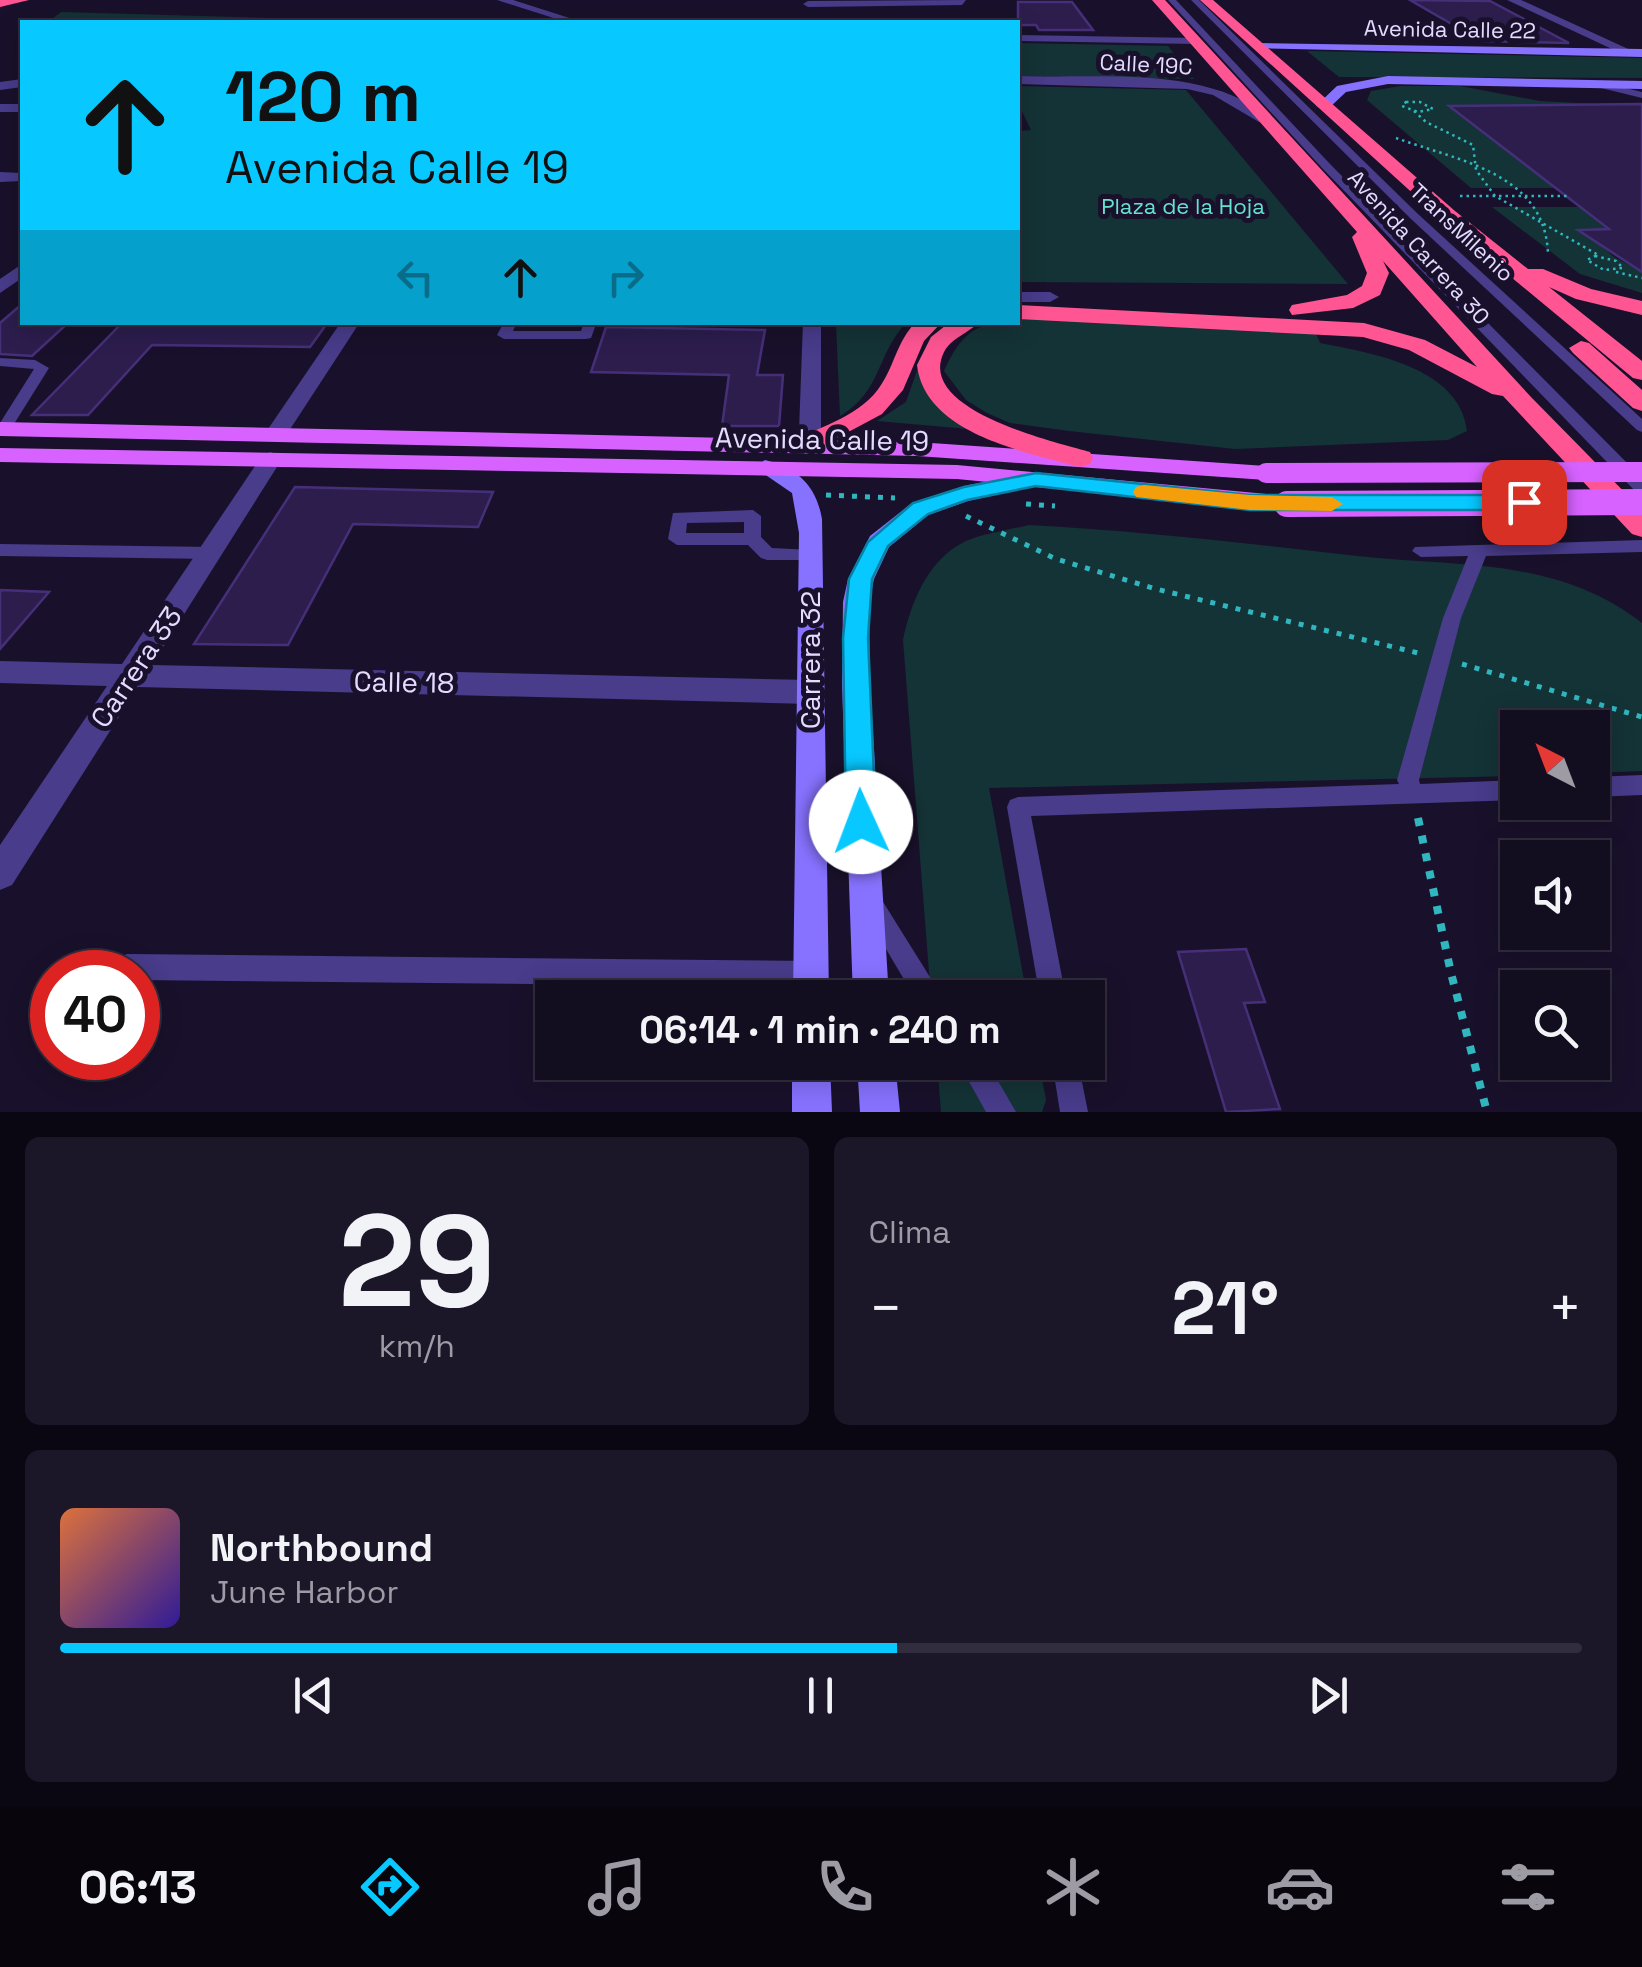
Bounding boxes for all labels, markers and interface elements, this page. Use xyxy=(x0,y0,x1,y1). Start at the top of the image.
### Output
street label: Avenida Calle 22 xyxy=(1364,14,1536,44)
street label: Calle 19C xyxy=(1099,48,1193,80)
text: 120 m xyxy=(225,52,421,141)
icon: ahead xyxy=(60,60,190,190)
text: Avenida Calle 19 xyxy=(225,139,569,196)
street label: Avenida Carrera 30 xyxy=(1342,164,1496,330)
street label: TransMilenio xyxy=(1404,177,1520,287)
park label: Plaza de la Hoja xyxy=(1101,192,1265,220)
icon: left xyxy=(388,250,443,305)
icon: ahead xyxy=(493,250,548,305)
icon: right xyxy=(598,250,653,305)
street label: Avenida Calle 19 xyxy=(715,419,929,459)
pin xyxy=(1482,460,1567,545)
icon: arrive xyxy=(1497,475,1552,530)
street label: Carrera 32 xyxy=(792,591,828,729)
street label: Carrera 33 xyxy=(82,600,190,734)
street label: Calle 18 xyxy=(353,663,455,701)
north arrow xyxy=(1500,710,1610,820)
map controls xyxy=(1500,710,1610,1080)
position arrow xyxy=(809,770,913,874)
button: sound xyxy=(1500,840,1610,950)
speed limit sign: 40 xyxy=(30,950,160,1080)
button: search xyxy=(1500,970,1610,1080)
text: 06:14 · 1 min · 240 m xyxy=(639,1006,1001,1054)
text: 29 xyxy=(338,1178,495,1344)
text: Clima xyxy=(869,1212,951,1252)
text: 21° xyxy=(1171,1260,1279,1356)
text: − xyxy=(869,1273,903,1343)
text: + xyxy=(1548,1273,1582,1343)
text: km/h xyxy=(379,1326,455,1366)
text: Northbound xyxy=(210,1524,433,1572)
text: June Harbor xyxy=(210,1572,398,1612)
icon: previous xyxy=(286,1668,341,1723)
icon: pause xyxy=(793,1668,848,1723)
icon: next xyxy=(1301,1668,1356,1723)
icon: directions xyxy=(355,1852,425,1922)
icon: music xyxy=(582,1852,652,1922)
icon: phone xyxy=(810,1852,880,1922)
icon: climate xyxy=(1038,1852,1108,1922)
icon: car xyxy=(1265,1852,1335,1922)
icon: filters xyxy=(1493,1852,1563,1922)
text: 06:13 xyxy=(79,1859,197,1916)

